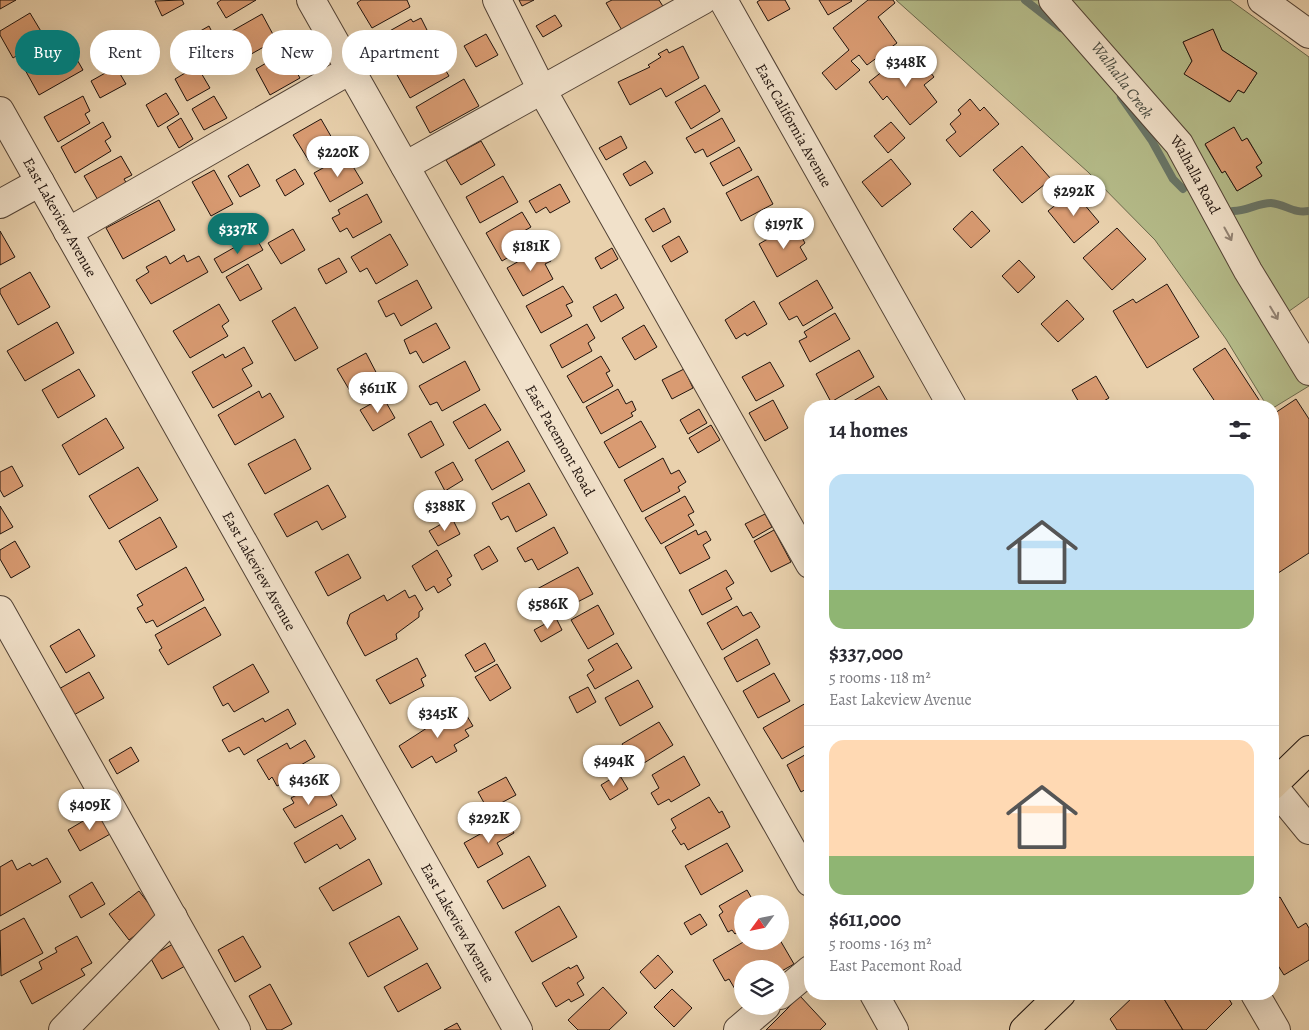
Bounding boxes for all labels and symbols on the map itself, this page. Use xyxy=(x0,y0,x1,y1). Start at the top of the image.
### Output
water label: Walhalla Creek xyxy=(1086,37,1158,123)
pin: $348K xyxy=(871,46,941,88)
street label: East California Avenue xyxy=(751,60,837,191)
street label: Walhalla Road xyxy=(1165,130,1226,218)
pin: $220K xyxy=(303,136,373,178)
street label: East Lakeview Avenue xyxy=(18,154,102,281)
pin: $292K xyxy=(1039,174,1109,217)
pin: $197K xyxy=(749,208,819,250)
pin: $337K xyxy=(203,212,273,255)
one-way arrow xyxy=(1224,226,1233,241)
pin: $181K xyxy=(496,230,566,272)
one-way arrow xyxy=(1269,305,1279,319)
pin: $611K xyxy=(343,372,413,414)
street label: East Pacemont Road xyxy=(521,381,600,500)
pin: $388K xyxy=(410,490,480,532)
street label: East Lakeview Avenue xyxy=(218,508,301,634)
pin: $586K xyxy=(513,588,583,630)
pin: $345K xyxy=(403,696,473,739)
pin: $494K xyxy=(579,744,649,787)
pin: $436K xyxy=(274,764,344,806)
pin: $409K xyxy=(55,788,125,831)
pin: $292K xyxy=(454,802,524,844)
street label: East Lakeview Avenue xyxy=(416,860,499,986)
north arrow xyxy=(734,895,789,950)

